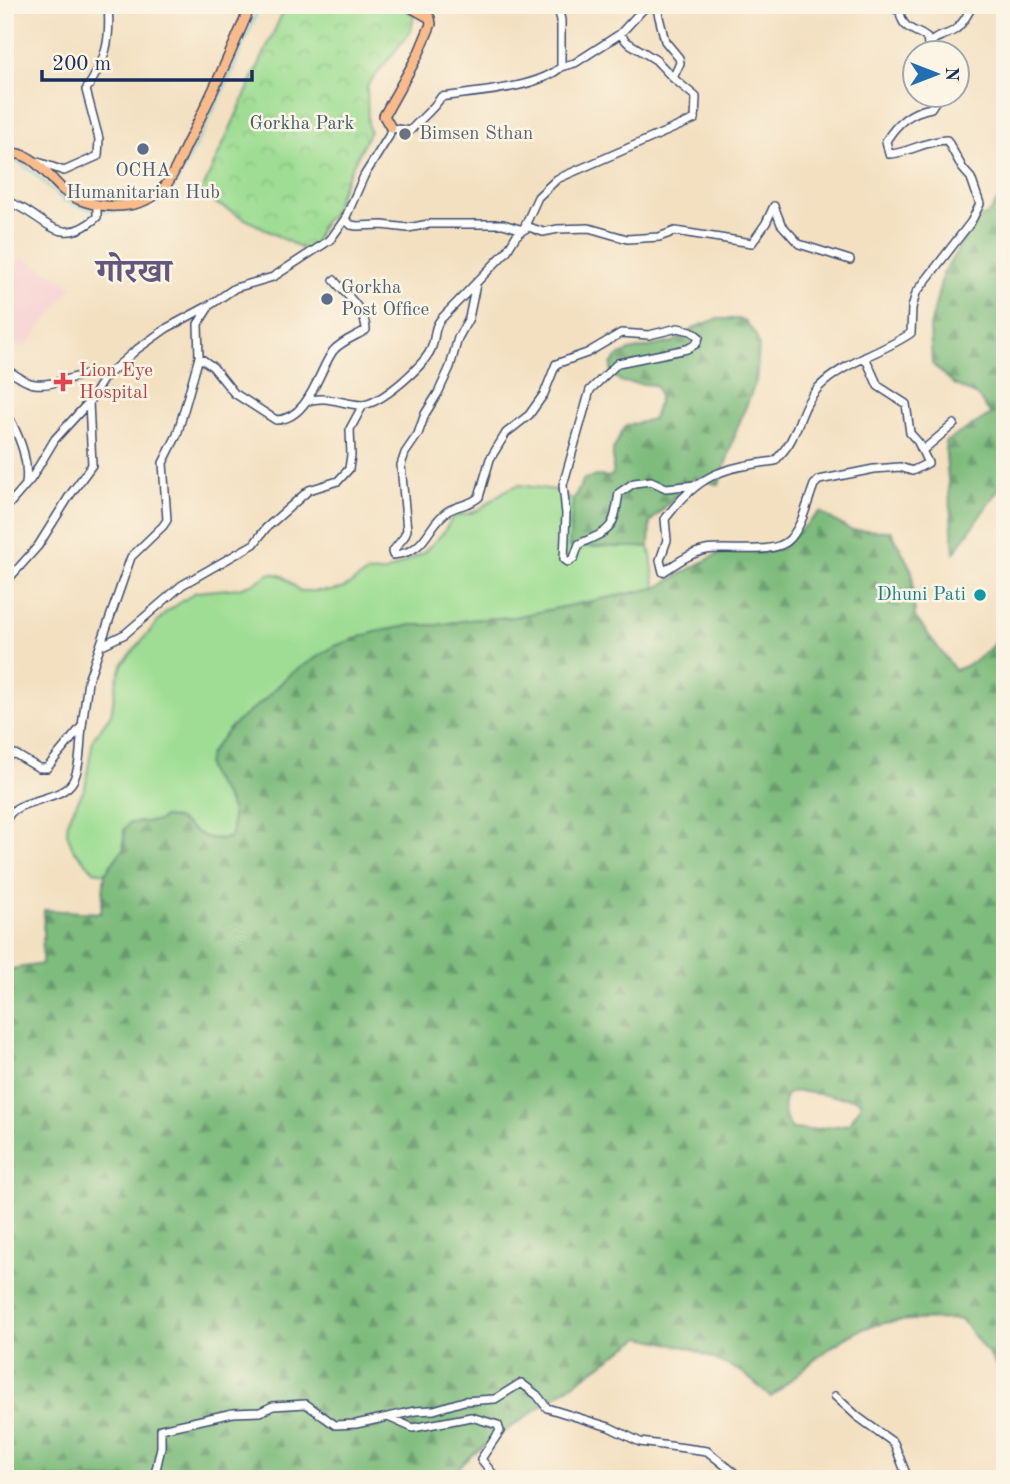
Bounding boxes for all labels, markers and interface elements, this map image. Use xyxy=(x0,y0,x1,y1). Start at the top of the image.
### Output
scale bar xyxy=(42,38,252,82)
north arrow xyxy=(902,38,972,108)
text: 200 m xyxy=(52,54,111,75)
text: N xyxy=(941,67,960,82)
park label: Gorkha Park xyxy=(250,115,355,134)
place label: Bimsen Sthan xyxy=(419,125,533,144)
marker: Bimsen Sthan xyxy=(397,126,413,142)
marker: OCHA Humanitarian Hub xyxy=(135,141,151,157)
place label: OCHA Humanitarian Hub xyxy=(66,162,220,203)
district label: गोरखा xyxy=(95,252,174,290)
place label: Gorkha Post Office xyxy=(341,279,429,320)
marker: Gorkha Post Office xyxy=(319,291,335,307)
place label: Lion Eye Hospital xyxy=(79,362,153,403)
marker: Lion Eye Hospital xyxy=(53,372,73,392)
place label: Dhuni Pati xyxy=(877,586,966,605)
marker: Dhuni Pati xyxy=(972,587,988,603)

